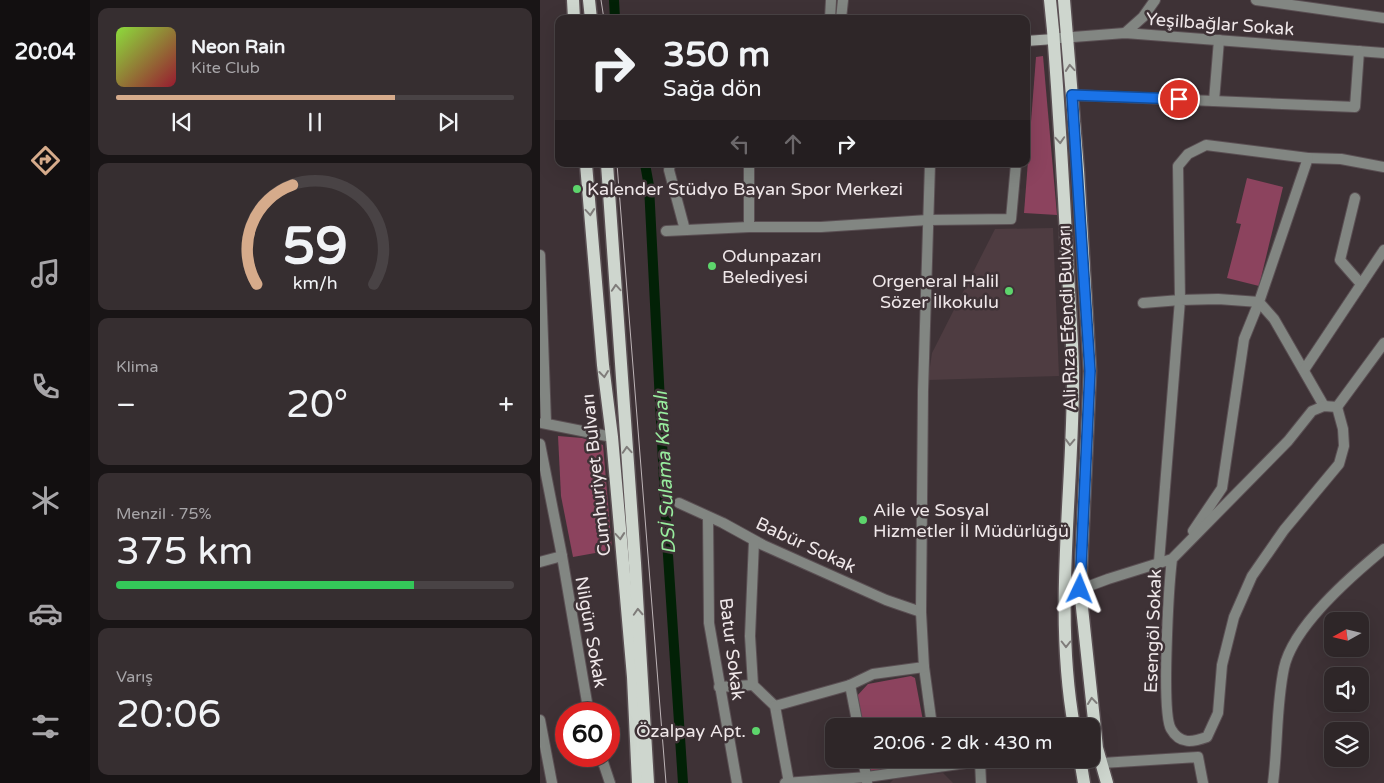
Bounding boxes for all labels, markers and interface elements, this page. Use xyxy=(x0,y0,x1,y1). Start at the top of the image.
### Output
street label: Yeşilbağlar Sokak xyxy=(1145,8,1295,40)
text: 350 m xyxy=(663,34,770,76)
icon: right xyxy=(580,35,645,100)
text: Neon Rain xyxy=(191,36,285,58)
text: 20:04 xyxy=(15,39,75,65)
text: Kite Club xyxy=(191,58,260,78)
one-way arrow xyxy=(1065,63,1076,71)
text: Sağa dön xyxy=(663,76,762,102)
pin xyxy=(1158,78,1200,120)
icon: arrive xyxy=(1165,85,1193,113)
icon: previous xyxy=(168,108,196,136)
icon: pause xyxy=(301,108,329,136)
icon: next xyxy=(434,108,462,136)
icon: left xyxy=(726,130,754,158)
icon: ahead xyxy=(779,130,807,158)
icon: right xyxy=(832,130,860,158)
one-way arrow xyxy=(1055,136,1066,144)
icon: directions xyxy=(28,143,63,178)
place label: Kalender Stüdyo Bayan Spor Merkezi xyxy=(587,178,903,200)
marker: Kalender Stüdyo Bayan Spor Merkezi xyxy=(571,183,583,195)
one-way arrow xyxy=(585,209,596,217)
text: 59 xyxy=(282,215,348,278)
street label: Ali Rıza Efendi Bulvarı xyxy=(1053,225,1081,411)
place label: Odunpazarı Belediyesi xyxy=(722,245,822,288)
icon: music xyxy=(28,256,63,291)
marker: Odunpazarı Belediyesi xyxy=(706,260,718,272)
place label: Orgeneral Halil Sözer İlkokulu xyxy=(872,270,999,313)
text: km/h xyxy=(293,273,337,294)
one-way arrow xyxy=(610,284,621,292)
marker: Orgeneral Halil Sözer İlkokulu xyxy=(1003,285,1015,297)
text: Klima xyxy=(116,357,158,377)
icon: phone xyxy=(28,369,63,404)
one-way arrow xyxy=(598,371,609,379)
text: 20° xyxy=(286,382,348,428)
text: − xyxy=(116,388,136,422)
text: + xyxy=(498,388,514,422)
water label: DSİ Sulama Kanalı xyxy=(650,390,680,555)
street label: Cumhuriyet Bulvarı xyxy=(577,393,615,557)
one-way arrow xyxy=(1065,438,1076,446)
one-way arrow xyxy=(622,446,633,454)
icon: climate xyxy=(28,483,63,518)
place label: Aile ve Sosyal Hizmetler İl Müdürlüğü xyxy=(873,499,1069,542)
text: Menzil · 75% xyxy=(116,504,212,524)
street label: Babür Sokak xyxy=(752,512,860,578)
marker: Aile ve Sosyal Hizmetler İl Müdürlüğü xyxy=(857,514,869,526)
text: 375 km xyxy=(116,529,253,575)
one-way arrow xyxy=(615,532,626,540)
position arrow xyxy=(1053,562,1105,614)
street label: Esengöl Sokak xyxy=(1140,568,1166,693)
street label: Nilgün Sokak xyxy=(570,575,612,690)
icon: car xyxy=(28,596,63,631)
street label: Batur Sokak xyxy=(715,596,749,702)
one-way arrow xyxy=(632,608,643,616)
north arrow xyxy=(1324,612,1369,658)
map controls xyxy=(1324,612,1369,767)
one-way arrow xyxy=(1061,640,1071,648)
text: Varış xyxy=(116,667,153,687)
button: sound xyxy=(1324,667,1369,712)
text: 20:06 xyxy=(116,692,221,738)
one-way arrow xyxy=(1087,697,1098,705)
speed limit sign: 60 xyxy=(555,702,620,767)
icon: filters xyxy=(28,709,63,744)
place label: Özalpay Apt. xyxy=(636,720,746,742)
button: layers xyxy=(1324,722,1369,767)
marker: Özalpay Apt. xyxy=(750,725,762,737)
text: 20:06 · 2 dk · 430 m xyxy=(873,732,1052,754)

